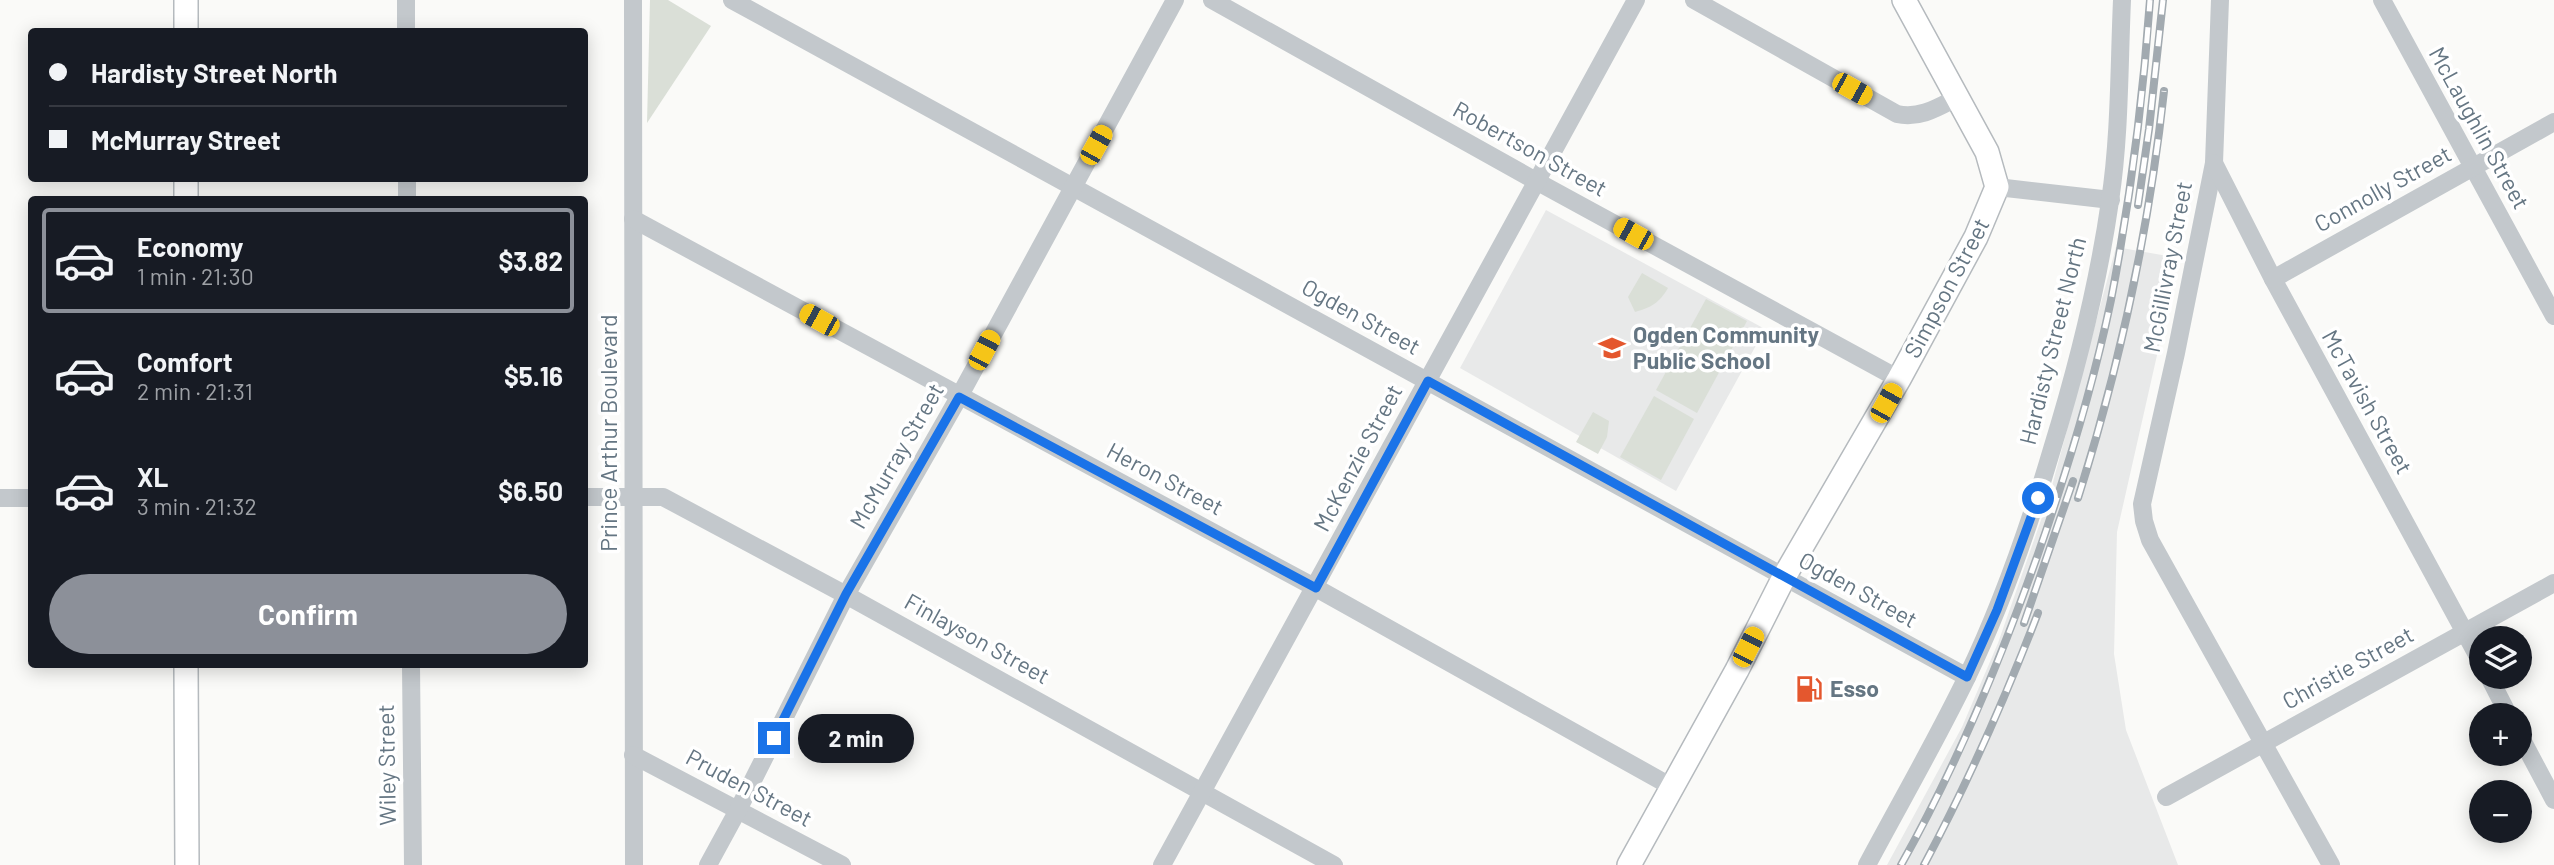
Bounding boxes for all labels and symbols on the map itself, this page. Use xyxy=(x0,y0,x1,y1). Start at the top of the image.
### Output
street label: McLaughlin Street xyxy=(2424,41,2536,214)
car xyxy=(1829,70,1876,108)
street label: Robertson Street xyxy=(1449,94,1612,202)
car xyxy=(1077,122,1116,168)
street label: Connolly Street xyxy=(2309,139,2456,237)
street label: McGillivray Street xyxy=(2137,179,2197,355)
street label: Simpson Street xyxy=(1898,213,1995,362)
car xyxy=(1610,215,1657,253)
street label: Hardisty Street North xyxy=(2013,234,2091,447)
street label: Ogden Street xyxy=(1297,272,1426,360)
car xyxy=(796,301,843,339)
street label: Prince Arthur Boulevard xyxy=(594,314,622,552)
place label: Ogden Community Public School xyxy=(1633,320,1820,374)
street label: McTavish Street xyxy=(2317,325,2419,478)
car xyxy=(965,327,1004,373)
school or university icon: Ogden Community Public School xyxy=(1597,333,1627,363)
street label: McMurray Street xyxy=(843,378,949,533)
street label: McKenzie Street xyxy=(1307,379,1408,536)
car xyxy=(1867,380,1906,426)
street label: Heron Street xyxy=(1102,436,1229,520)
route start xyxy=(2022,482,2054,514)
street label: Ogden Street xyxy=(1794,545,1923,633)
street label: Finlayson Street xyxy=(900,587,1055,690)
street label: Christie Street xyxy=(2277,620,2418,715)
car xyxy=(1730,624,1767,670)
fuel station icon: Esso xyxy=(1794,674,1824,704)
place label: Esso xyxy=(1830,674,1879,702)
street label: Wiley Street xyxy=(371,704,401,826)
callout: 2 min xyxy=(798,714,914,762)
route end xyxy=(758,722,790,754)
street label: Pruden Street xyxy=(682,742,817,832)

